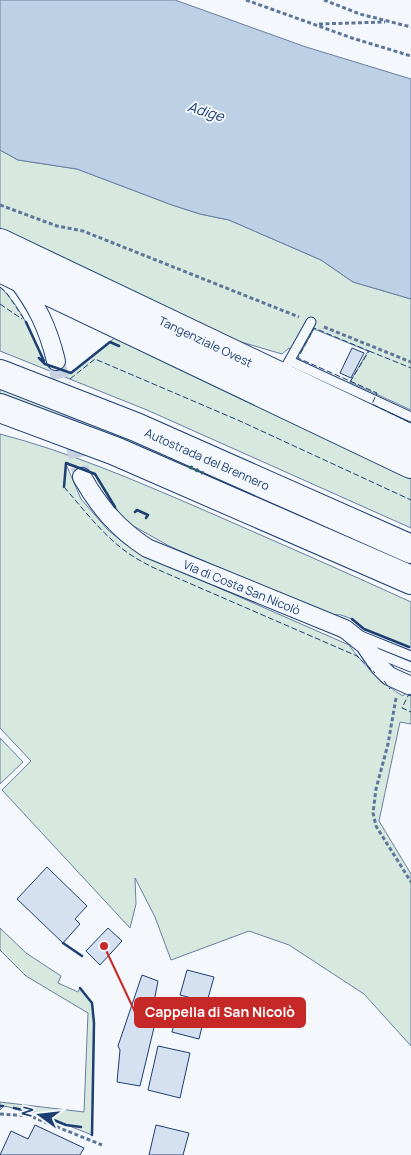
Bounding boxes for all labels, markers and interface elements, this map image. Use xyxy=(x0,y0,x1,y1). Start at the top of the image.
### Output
water label: Adige xyxy=(186,97,227,126)
street label: Tangenziale Ovest xyxy=(156,312,256,371)
street label: Autostrada del Brennero xyxy=(142,424,272,494)
street label: Via di Costa San Nicolò xyxy=(181,555,303,618)
callout: Cappella di San Nicolò xyxy=(135,998,305,1027)
text: Cappella di San Nicolò xyxy=(145,1002,295,1021)
north arrow xyxy=(15,1090,65,1140)
text: N xyxy=(16,1104,37,1119)

